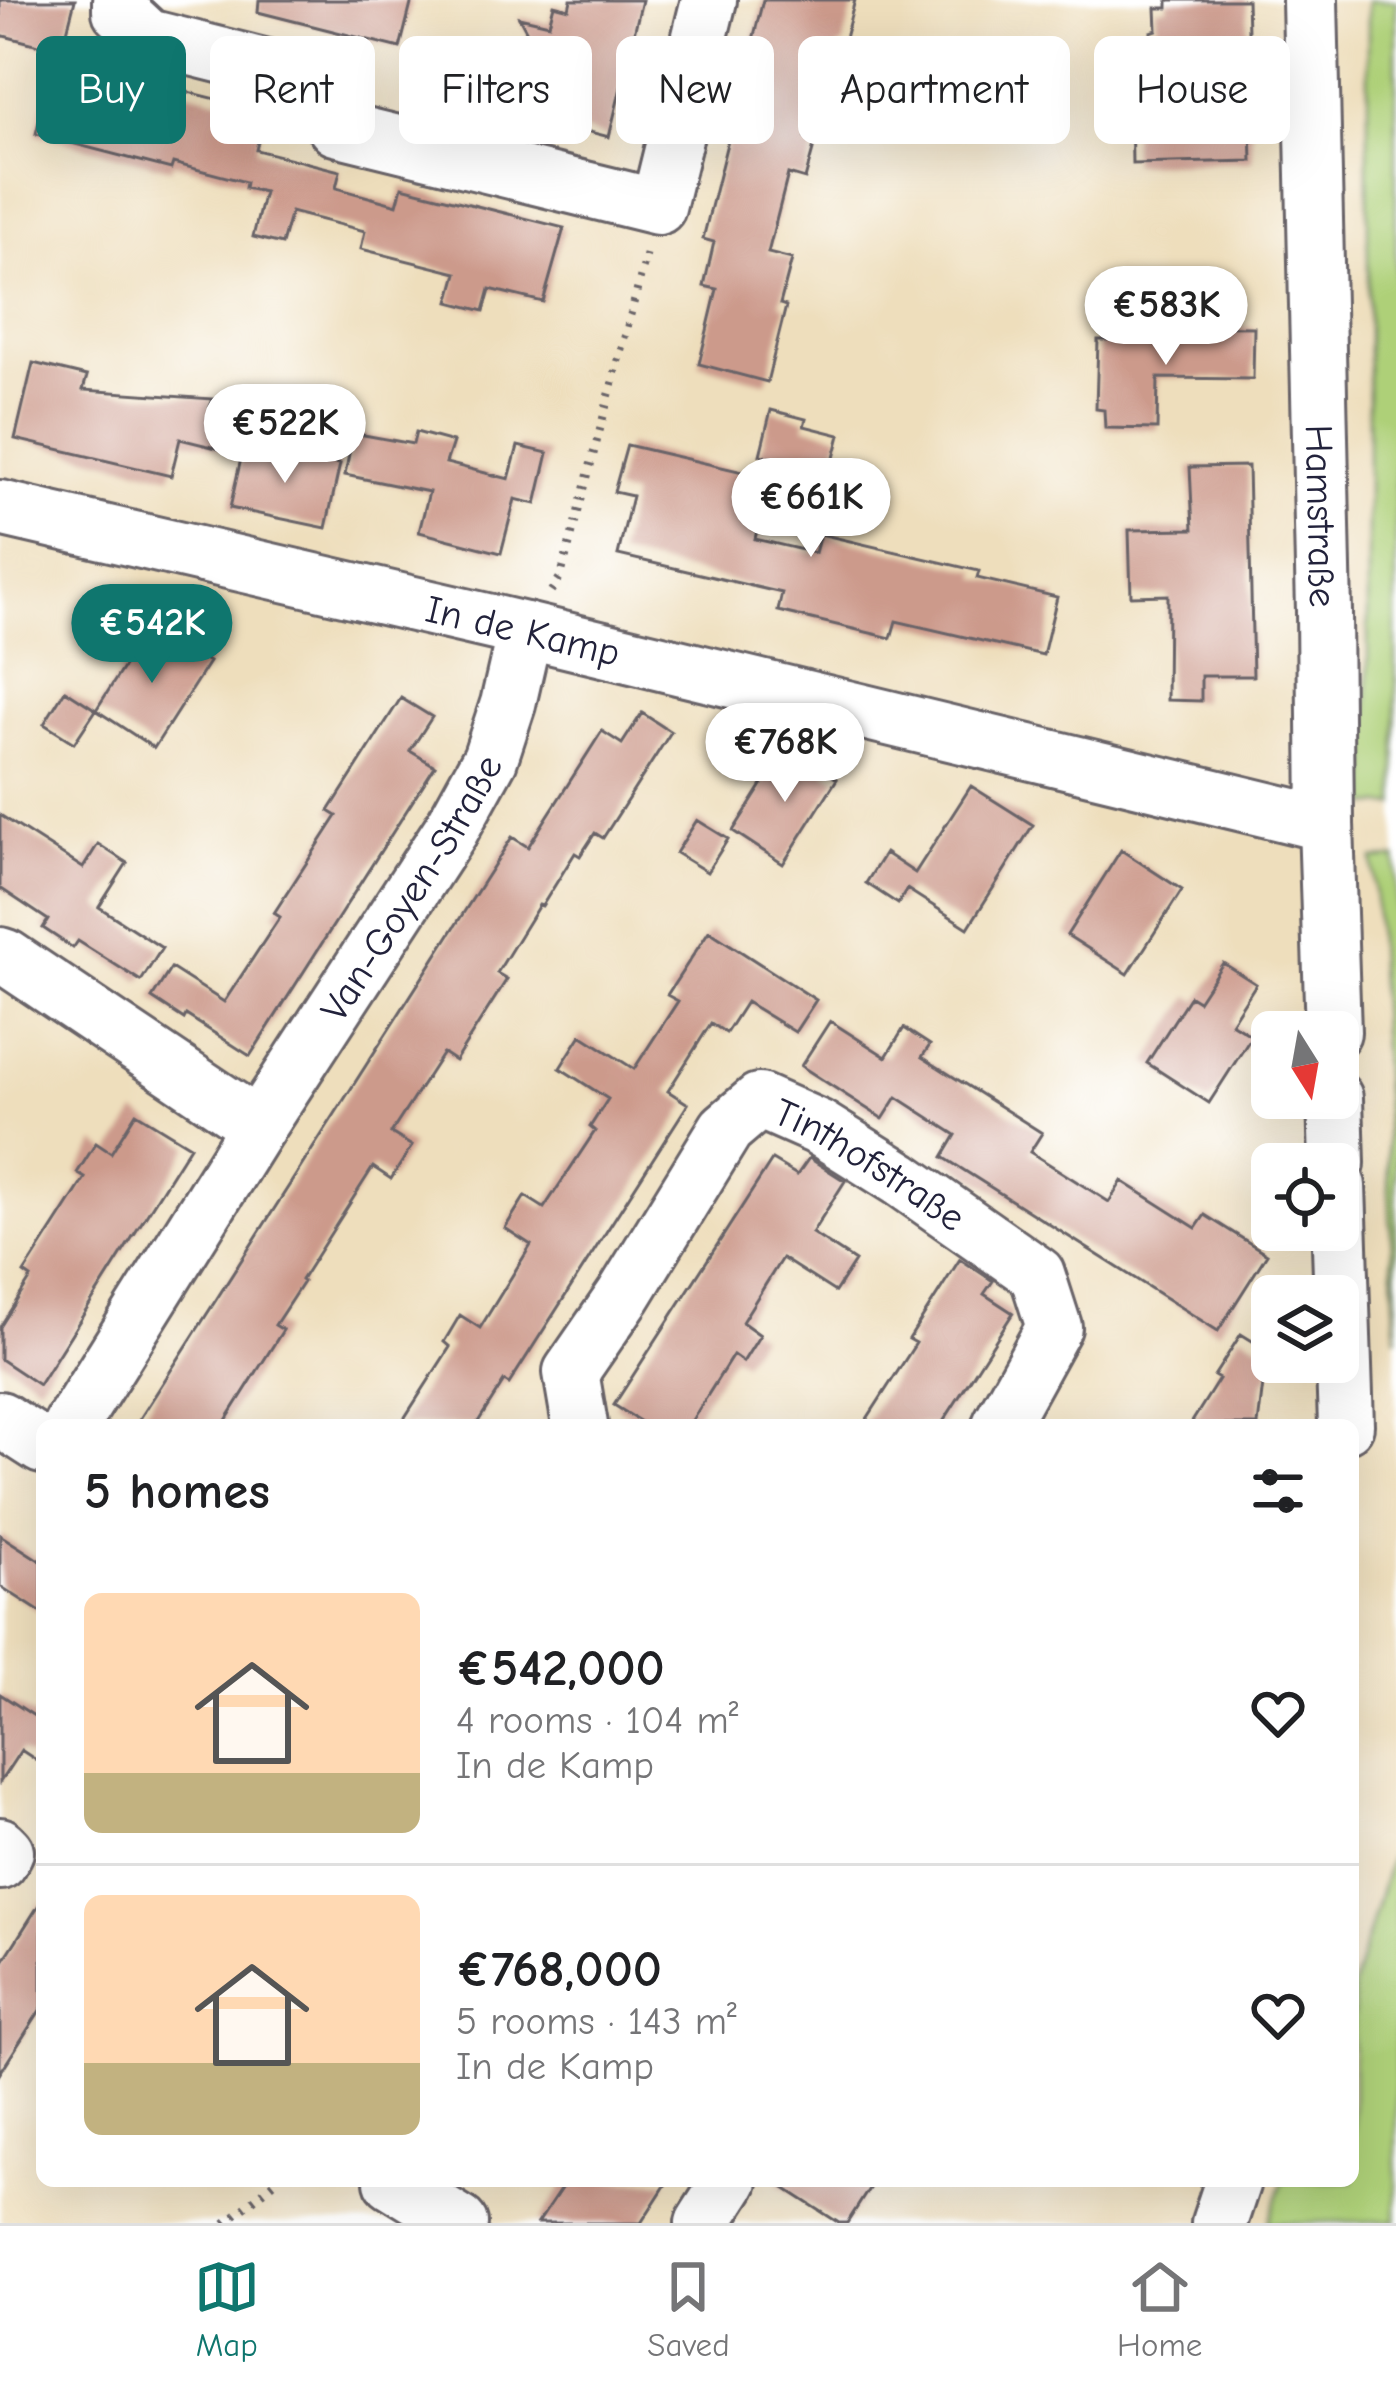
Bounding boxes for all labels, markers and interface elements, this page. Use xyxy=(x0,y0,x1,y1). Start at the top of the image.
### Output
chip: Buy xyxy=(36,36,186,144)
chip: Rent xyxy=(210,36,375,144)
chip: Filters xyxy=(399,36,592,144)
chip: New xyxy=(616,36,774,144)
chip: Apartment xyxy=(798,36,1070,144)
chip: House xyxy=(1094,36,1290,144)
pin: €583K xyxy=(1082,266,1250,368)
text: €583K xyxy=(1112,282,1220,327)
pin: €522K xyxy=(201,384,369,486)
text: €522K xyxy=(231,400,339,445)
street label: Hamstraße xyxy=(1296,424,1345,608)
pin: €661K xyxy=(727,458,895,560)
text: €661K xyxy=(759,474,863,519)
pin: €542K xyxy=(68,584,236,686)
street label: In de Kamp xyxy=(421,587,624,676)
text: €542K xyxy=(98,600,206,645)
pin: €768K xyxy=(701,703,869,805)
text: €768K xyxy=(732,719,838,764)
street label: Van-Goyen-Straße xyxy=(312,747,512,1030)
north arrow xyxy=(1251,1011,1359,1119)
map controls xyxy=(1251,1011,1359,1383)
street label: Tinthofstraße xyxy=(767,1090,973,1241)
button: locate xyxy=(1251,1143,1359,1251)
button: layers xyxy=(1251,1275,1359,1383)
icon: filters xyxy=(1245,1458,1311,1524)
text: 5 homes xyxy=(84,1462,270,1521)
text: €542,000 xyxy=(456,1639,665,1698)
icon: home xyxy=(180,1641,324,1785)
icon: heart xyxy=(1245,1680,1311,1746)
text: 4 rooms · 104 m² xyxy=(456,1698,738,1743)
text: In de Kamp xyxy=(456,1743,654,1788)
text: €768,000 xyxy=(456,1940,662,1999)
icon: home xyxy=(180,1943,324,2087)
icon: heart xyxy=(1245,1982,1311,2048)
text: 5 rooms · 143 m² xyxy=(456,1999,737,2044)
text: In de Kamp xyxy=(456,2044,654,2089)
tab: Map xyxy=(194,2254,260,2364)
tab: Saved xyxy=(647,2254,730,2364)
tab: Home xyxy=(1117,2254,1202,2364)

